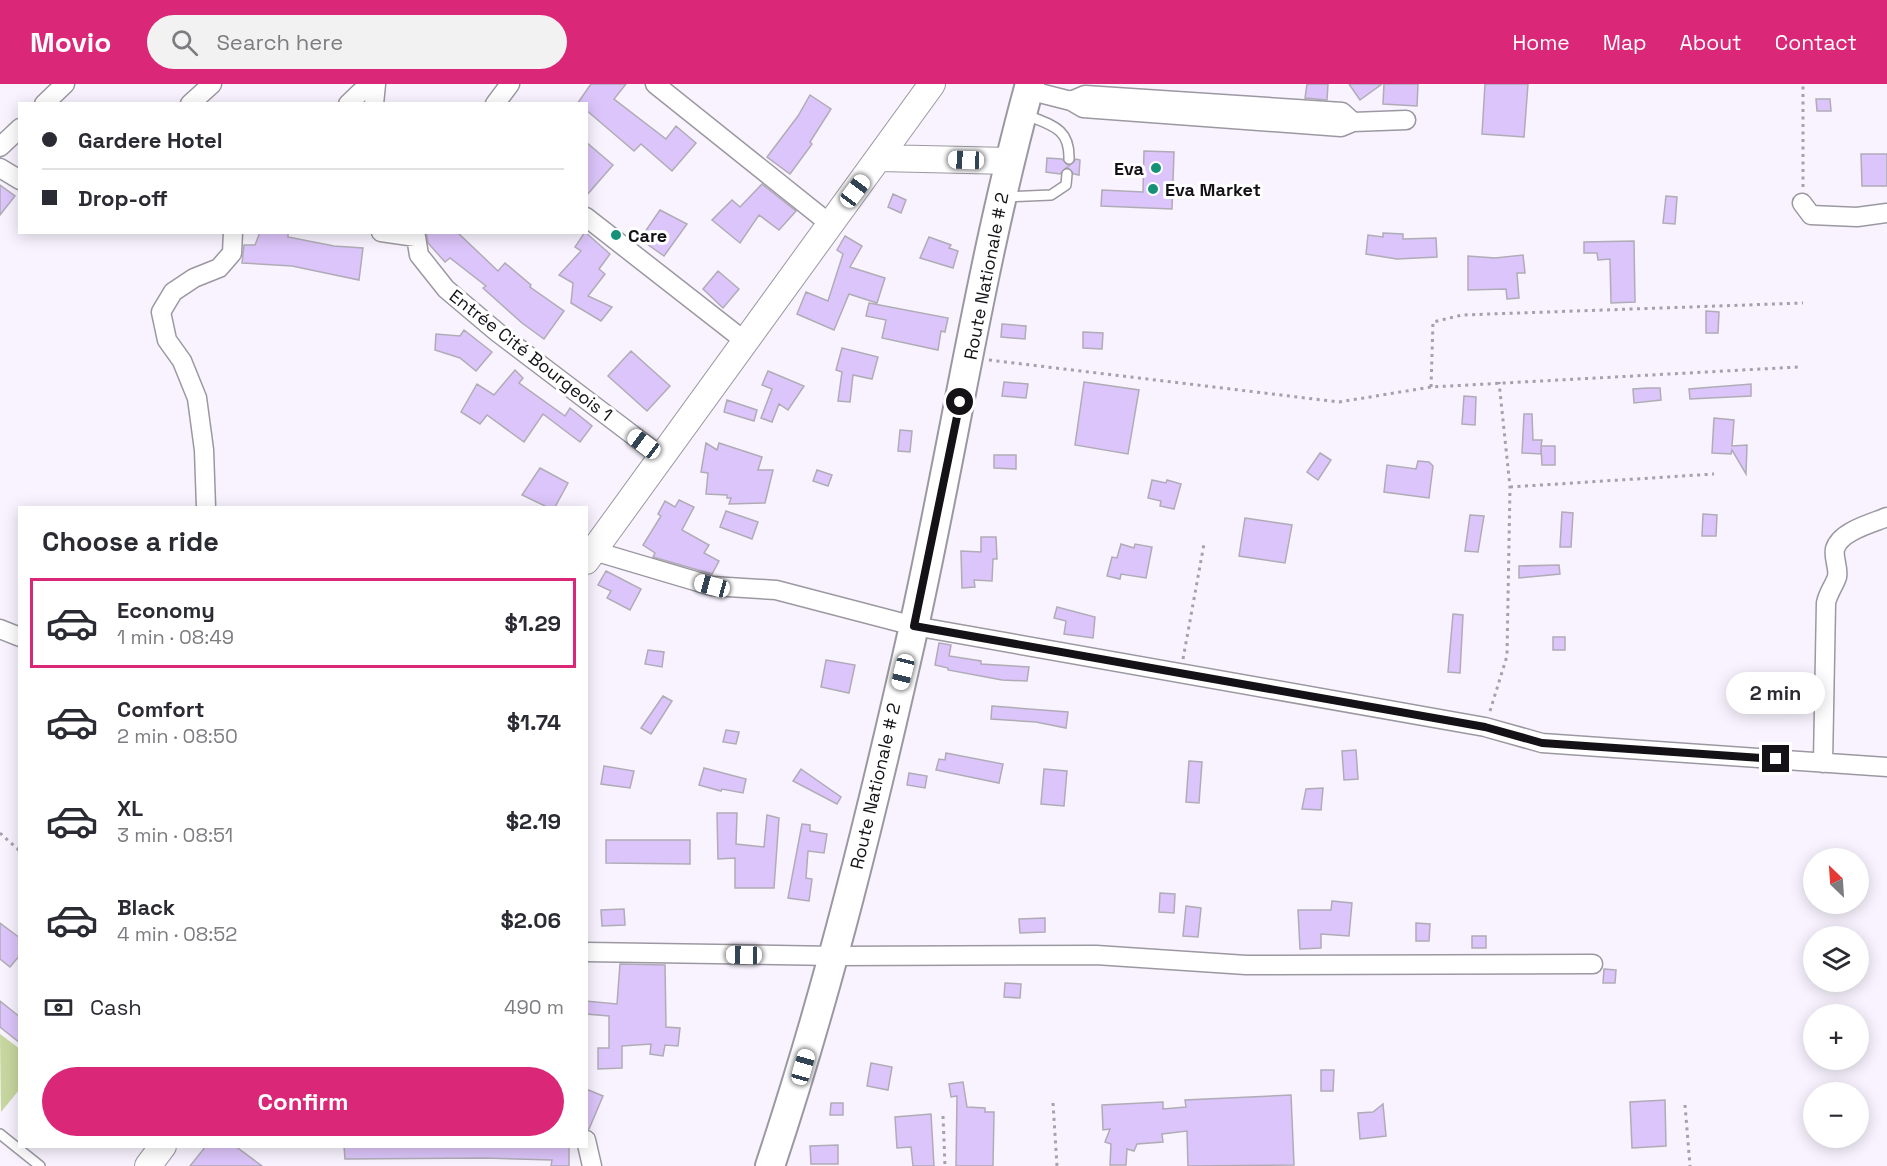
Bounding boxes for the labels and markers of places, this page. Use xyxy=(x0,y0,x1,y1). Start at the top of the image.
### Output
place label: Eva xyxy=(1114,157,1145,180)
marker: Eva xyxy=(1149,161,1163,175)
place label: Eva Market xyxy=(1165,178,1261,201)
marker: Eva Market xyxy=(1146,182,1160,196)
place label: Care xyxy=(628,224,667,247)
marker: Care xyxy=(609,228,623,242)

